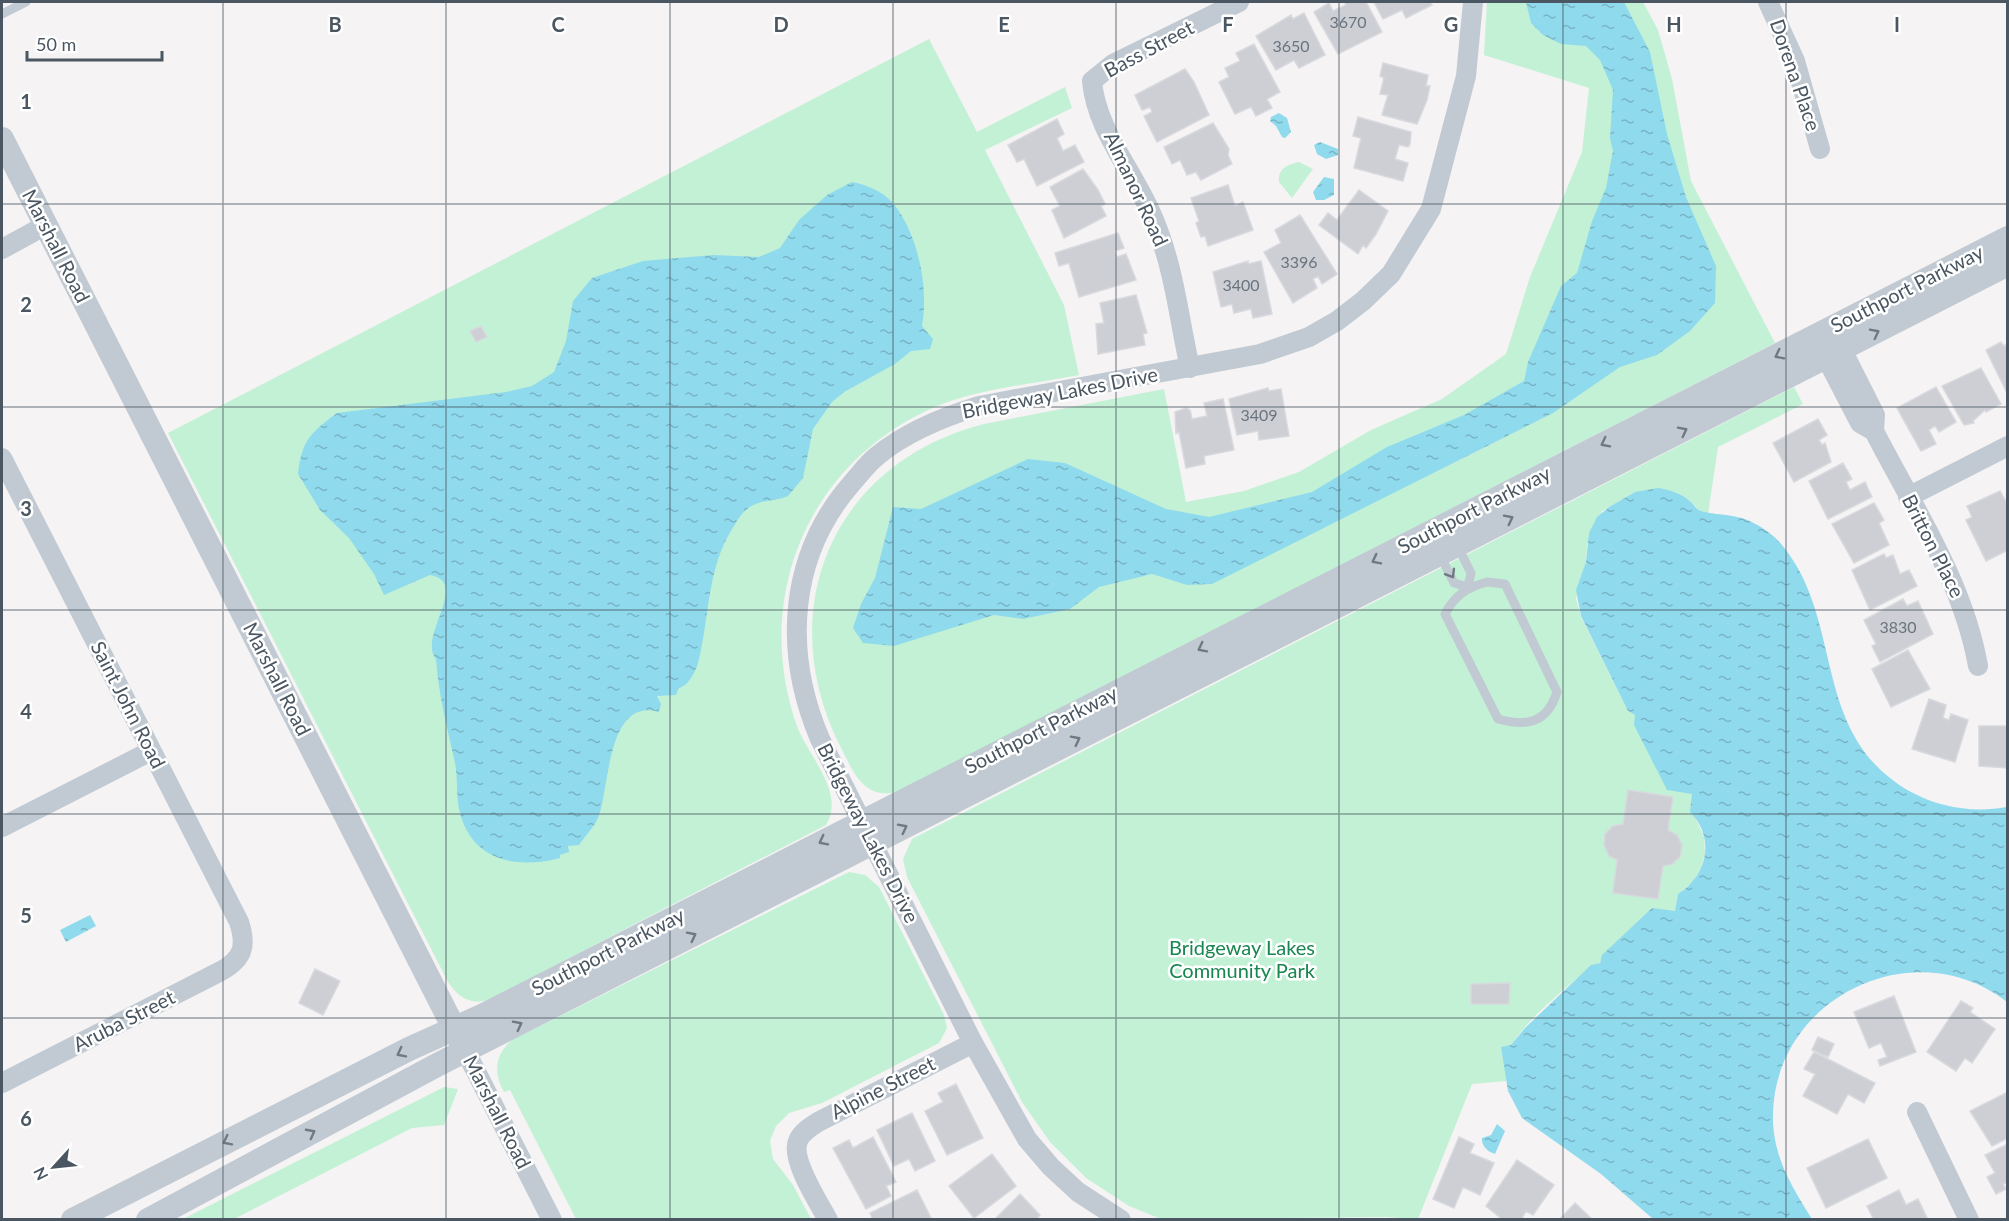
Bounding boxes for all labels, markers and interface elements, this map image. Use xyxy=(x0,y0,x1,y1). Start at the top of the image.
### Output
text: B xyxy=(328,12,342,36)
text: C xyxy=(551,12,565,36)
text: D xyxy=(773,12,789,36)
text: E xyxy=(998,12,1010,36)
text: F xyxy=(1222,12,1234,36)
house number: 3670 xyxy=(1329,12,1367,31)
text: G xyxy=(1444,12,1458,36)
text: H xyxy=(1666,12,1682,36)
text: I xyxy=(1894,12,1900,36)
street label: Bass Street xyxy=(1100,15,1197,82)
street label: Dorena Place xyxy=(1766,16,1826,134)
scale bar xyxy=(27,24,162,62)
text: 50 m xyxy=(36,33,76,55)
house number: 3650 xyxy=(1272,36,1310,55)
text: 1 xyxy=(20,89,32,113)
street label: Almanor Road xyxy=(1100,128,1174,250)
street label: Marshall Road xyxy=(18,185,96,306)
street label: Southport Parkway xyxy=(1826,239,1988,337)
house number: 3396 xyxy=(1280,252,1318,271)
house number: 3400 xyxy=(1222,275,1260,294)
text: 2 xyxy=(20,292,32,316)
one-way arrow xyxy=(1869,328,1880,340)
one-way arrow xyxy=(1774,348,1785,359)
street label: Bridgeway Lakes Drive xyxy=(960,361,1160,423)
house number: 3409 xyxy=(1240,405,1278,424)
one-way arrow xyxy=(1677,427,1687,438)
one-way arrow xyxy=(1600,436,1611,448)
street label: Southport Parkway xyxy=(1393,460,1555,558)
street label: Britton Place xyxy=(1898,490,1970,601)
text: 3 xyxy=(20,496,32,520)
one-way arrow xyxy=(1503,515,1514,526)
one-way arrow xyxy=(1372,552,1383,564)
one-way arrow xyxy=(1444,568,1455,579)
house number: 3830 xyxy=(1879,617,1917,636)
street label: Marshall Road xyxy=(239,618,317,739)
street label: Saint John Road xyxy=(87,637,171,772)
one-way arrow xyxy=(1198,641,1209,652)
street label: Southport Parkway xyxy=(960,680,1122,778)
text: 4 xyxy=(20,699,32,723)
one-way arrow xyxy=(1070,735,1081,747)
street label: Bridgeway Lakes Drive xyxy=(813,739,925,927)
one-way arrow xyxy=(896,824,907,835)
one-way arrow xyxy=(818,834,829,846)
street label: Southport Parkway xyxy=(527,902,689,1000)
text: 5 xyxy=(20,903,32,927)
one-way arrow xyxy=(685,932,696,943)
park label: Bridgeway Lakes Community Park xyxy=(1169,935,1316,982)
street label: Aruba Street xyxy=(69,984,178,1056)
one-way arrow xyxy=(512,1021,523,1032)
one-way arrow xyxy=(396,1045,407,1057)
street label: Marshall Road xyxy=(459,1051,537,1172)
street label: Alpine Street xyxy=(826,1051,939,1124)
text: 6 xyxy=(20,1106,32,1130)
one-way arrow xyxy=(304,1129,315,1140)
one-way arrow xyxy=(223,1134,233,1145)
north arrow xyxy=(24,1137,84,1197)
text: N xyxy=(29,1164,51,1184)

